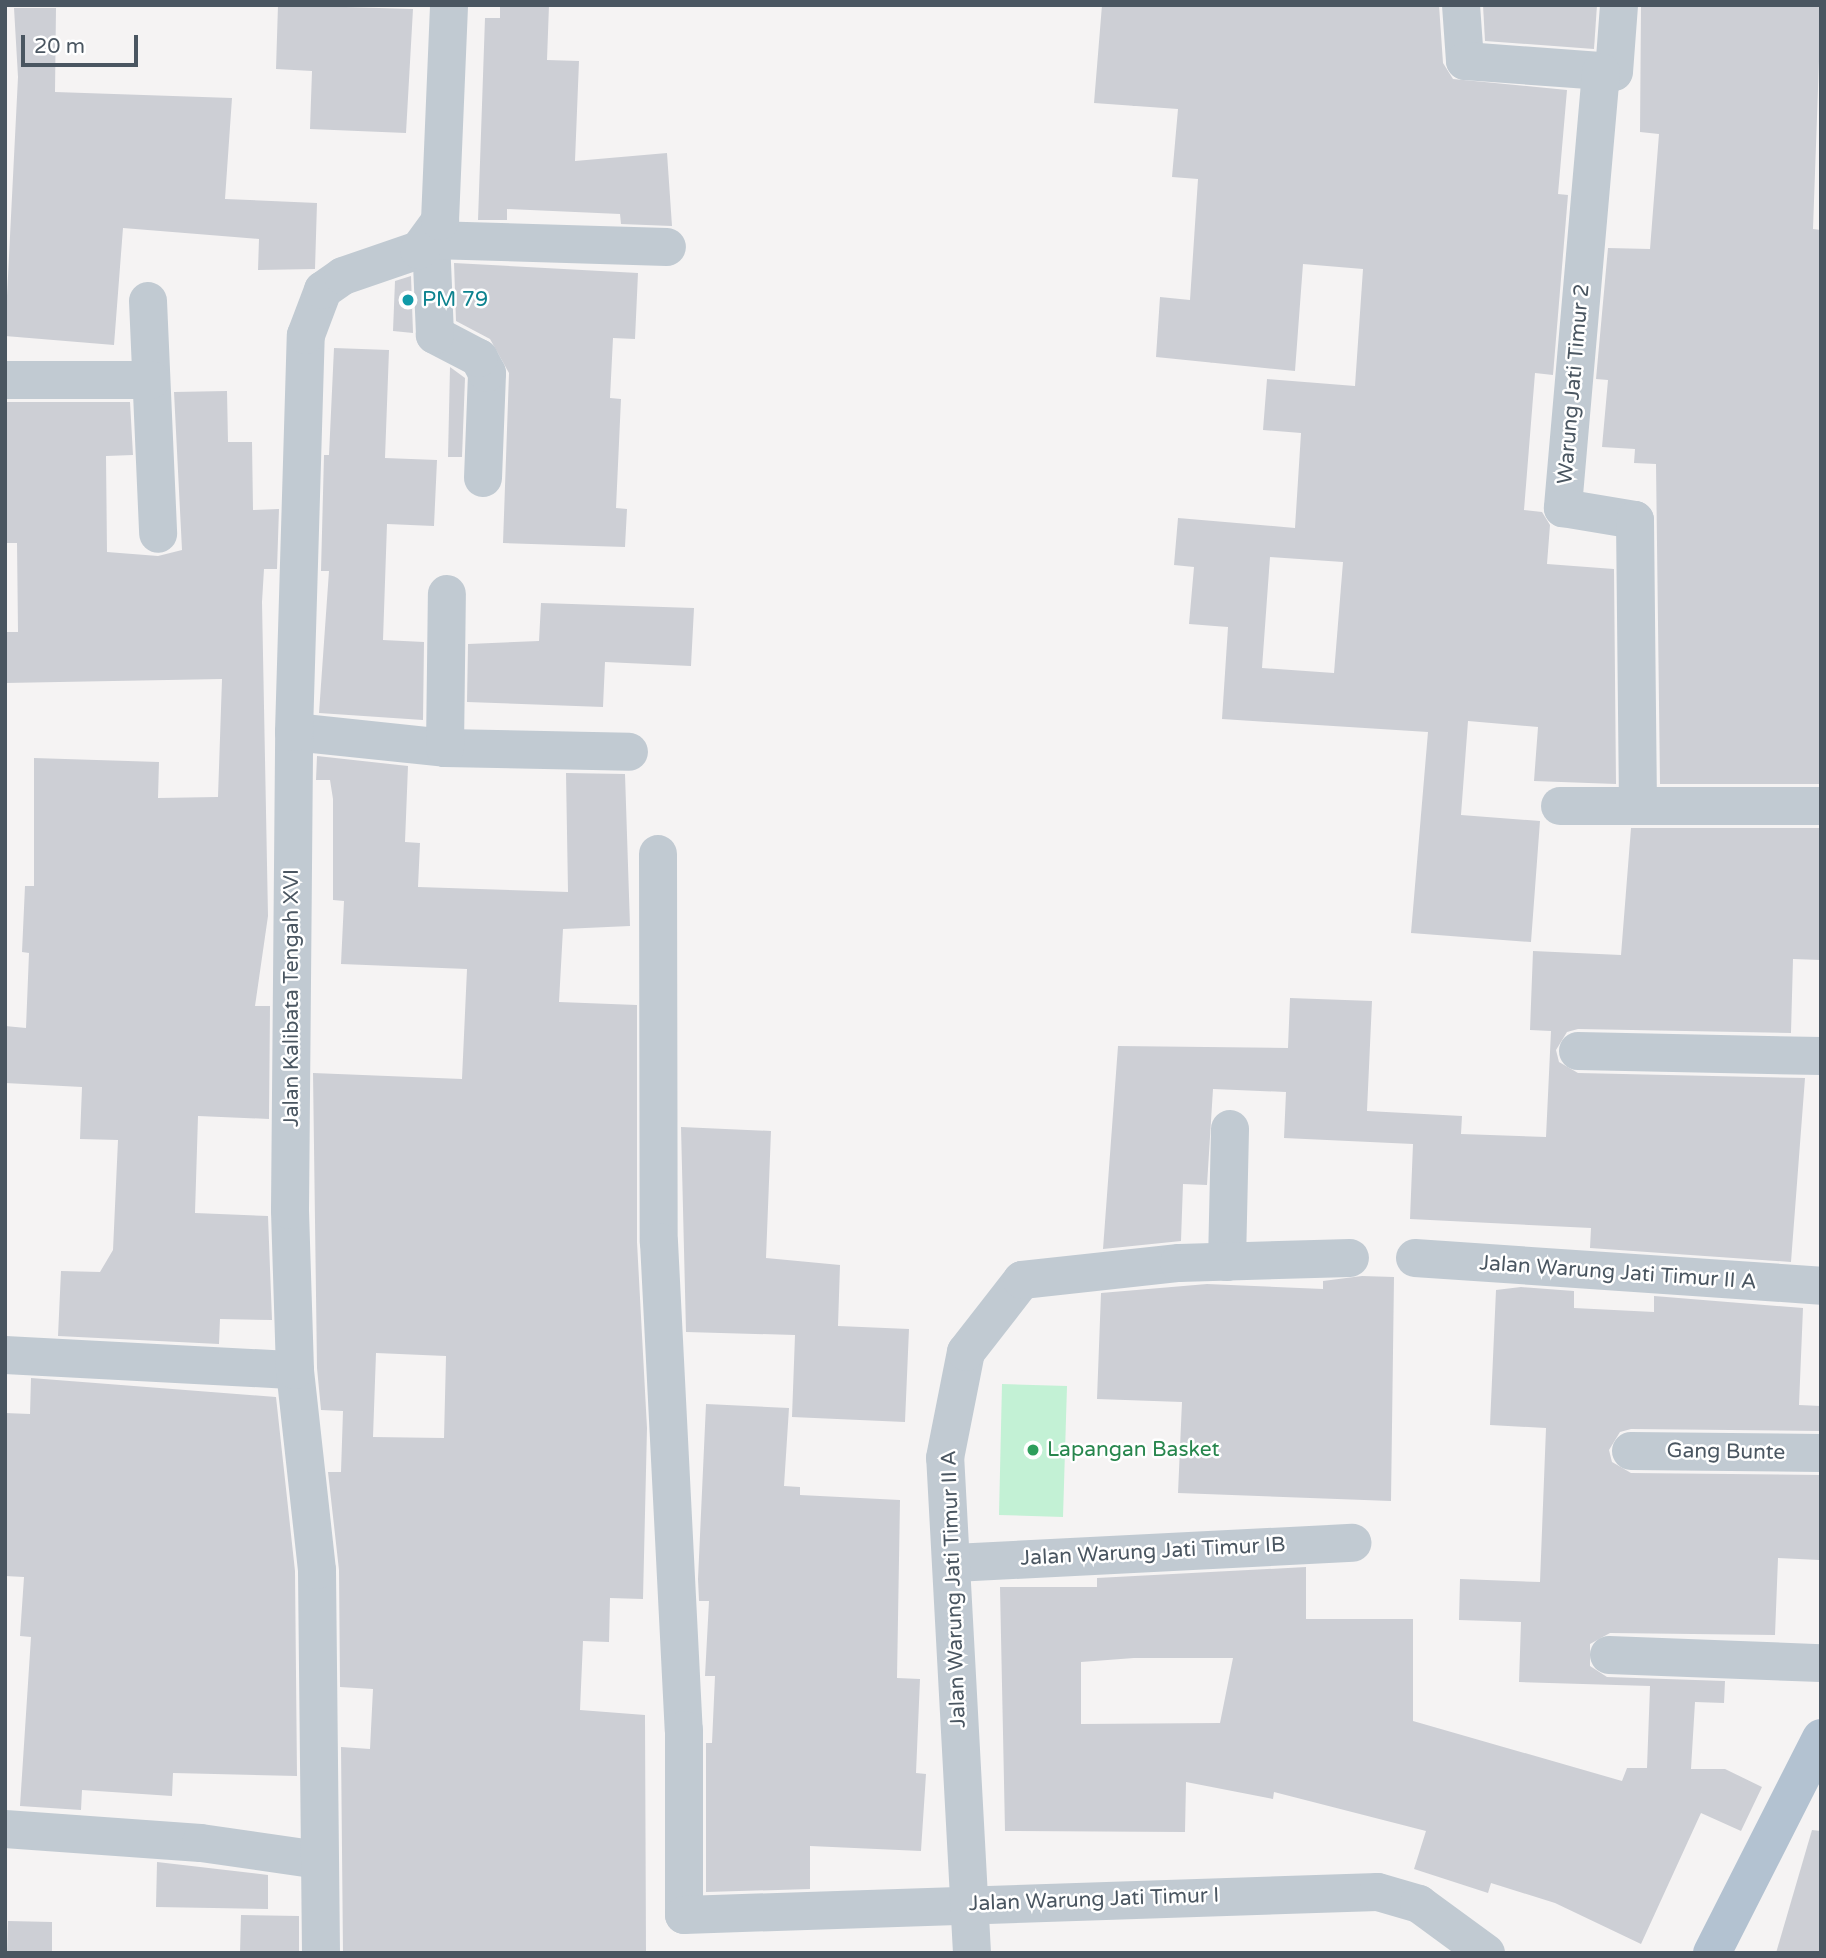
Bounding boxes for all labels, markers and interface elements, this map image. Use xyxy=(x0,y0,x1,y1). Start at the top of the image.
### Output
scale bar xyxy=(24,21,142,65)
text: 20 m xyxy=(34,34,85,59)
street label: Warung Jati Timur 2 xyxy=(1553,283,1595,485)
place label: PM 79 xyxy=(422,287,488,313)
marker: PM 79 xyxy=(400,292,416,308)
street label: Jalan Kalibata Tengah XVI xyxy=(279,869,305,1127)
street label: Jalan Warung Jati Timur II A xyxy=(1479,1251,1757,1295)
place label: Lapangan Basket xyxy=(1047,1437,1220,1463)
street label: Gang Bunte xyxy=(1666,1438,1786,1466)
marker: Lapangan Basket xyxy=(1025,1442,1041,1458)
street label: Jalan Warung Jati Timur II A xyxy=(937,1450,971,1728)
street label: Jalan Warung Jati Timur IB xyxy=(1020,1532,1286,1572)
street label: Jalan Warung Jati Timur I xyxy=(968,1883,1220,1917)

